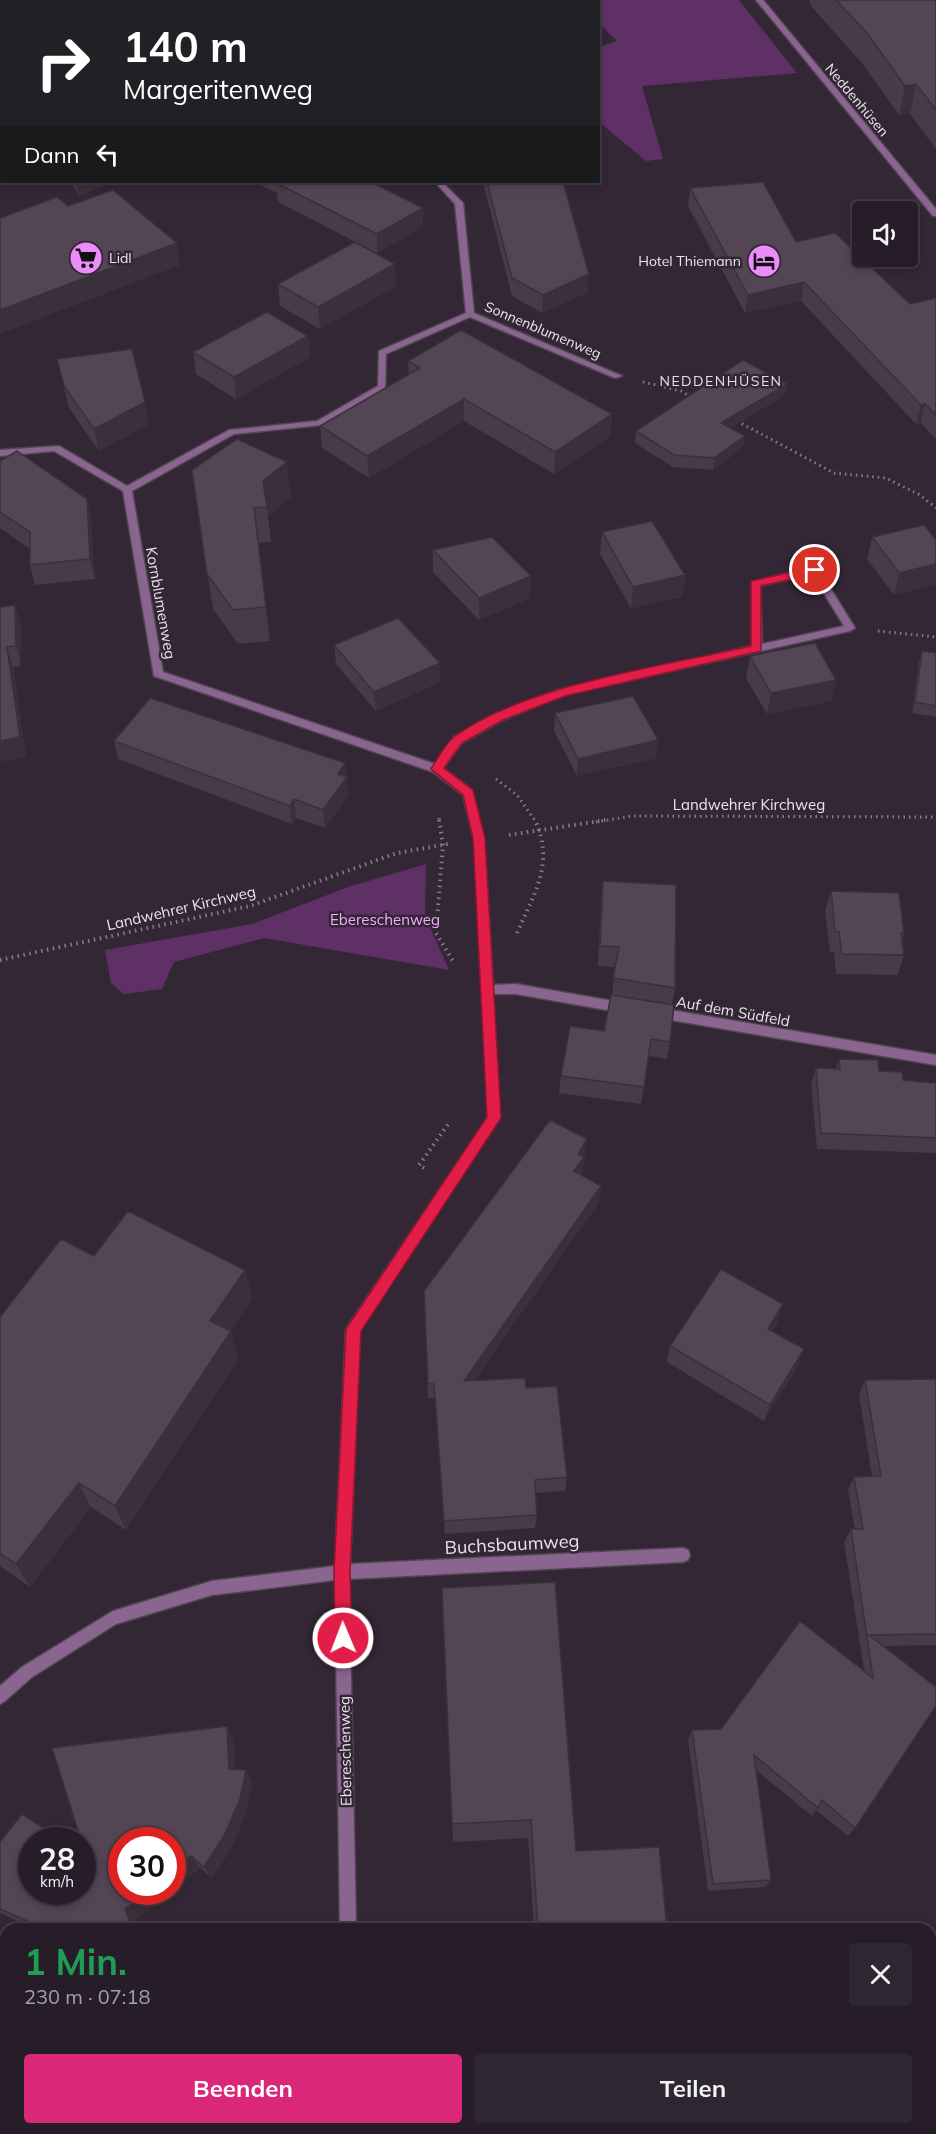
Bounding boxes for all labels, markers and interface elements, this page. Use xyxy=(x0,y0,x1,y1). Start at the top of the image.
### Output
text: 140 m xyxy=(123,20,248,73)
icon: right xyxy=(24,24,102,102)
street label: Neddenhüsen xyxy=(821,60,893,140)
text: Margeritenweg xyxy=(123,72,313,106)
icon: left xyxy=(91,138,124,171)
text: Dann xyxy=(24,141,79,169)
map controls xyxy=(852,201,918,267)
button: sound xyxy=(852,201,918,267)
supermarket icon: Lidl xyxy=(68,240,104,276)
hotel icon: Hotel Thiemann xyxy=(746,243,782,279)
place label: Lidl xyxy=(109,249,132,267)
place label: Hotel Thiemann xyxy=(638,252,741,270)
street label: Sonnenblumenweg xyxy=(482,297,604,363)
district label: NEDDENHÜSEN xyxy=(659,372,783,390)
pin xyxy=(789,544,840,595)
street label: Kornblumenweg xyxy=(142,545,180,661)
icon: arrive xyxy=(798,553,831,586)
street label: Landwehrer Kirchweg xyxy=(673,795,825,814)
street label: Landwehrer Kirchweg xyxy=(105,882,257,934)
park label: Ebereschenweg xyxy=(330,910,440,929)
street label: Auf dem Südfeld xyxy=(674,992,792,1030)
street label: Buchsbaumweg xyxy=(444,1529,580,1559)
position arrow xyxy=(311,1606,375,1670)
street label: Ebereschenweg xyxy=(335,1696,355,1806)
speed limit sign: 30 xyxy=(108,1827,186,1905)
text: 28 xyxy=(39,1840,75,1878)
text: km/h xyxy=(40,1872,74,1891)
text: 1 Min. xyxy=(24,1939,127,1984)
button: close xyxy=(849,1943,912,2006)
text: 230 m · 07:18 xyxy=(24,1984,150,2009)
button: Beenden xyxy=(24,2054,462,2123)
button: Teilen xyxy=(474,2054,912,2123)

